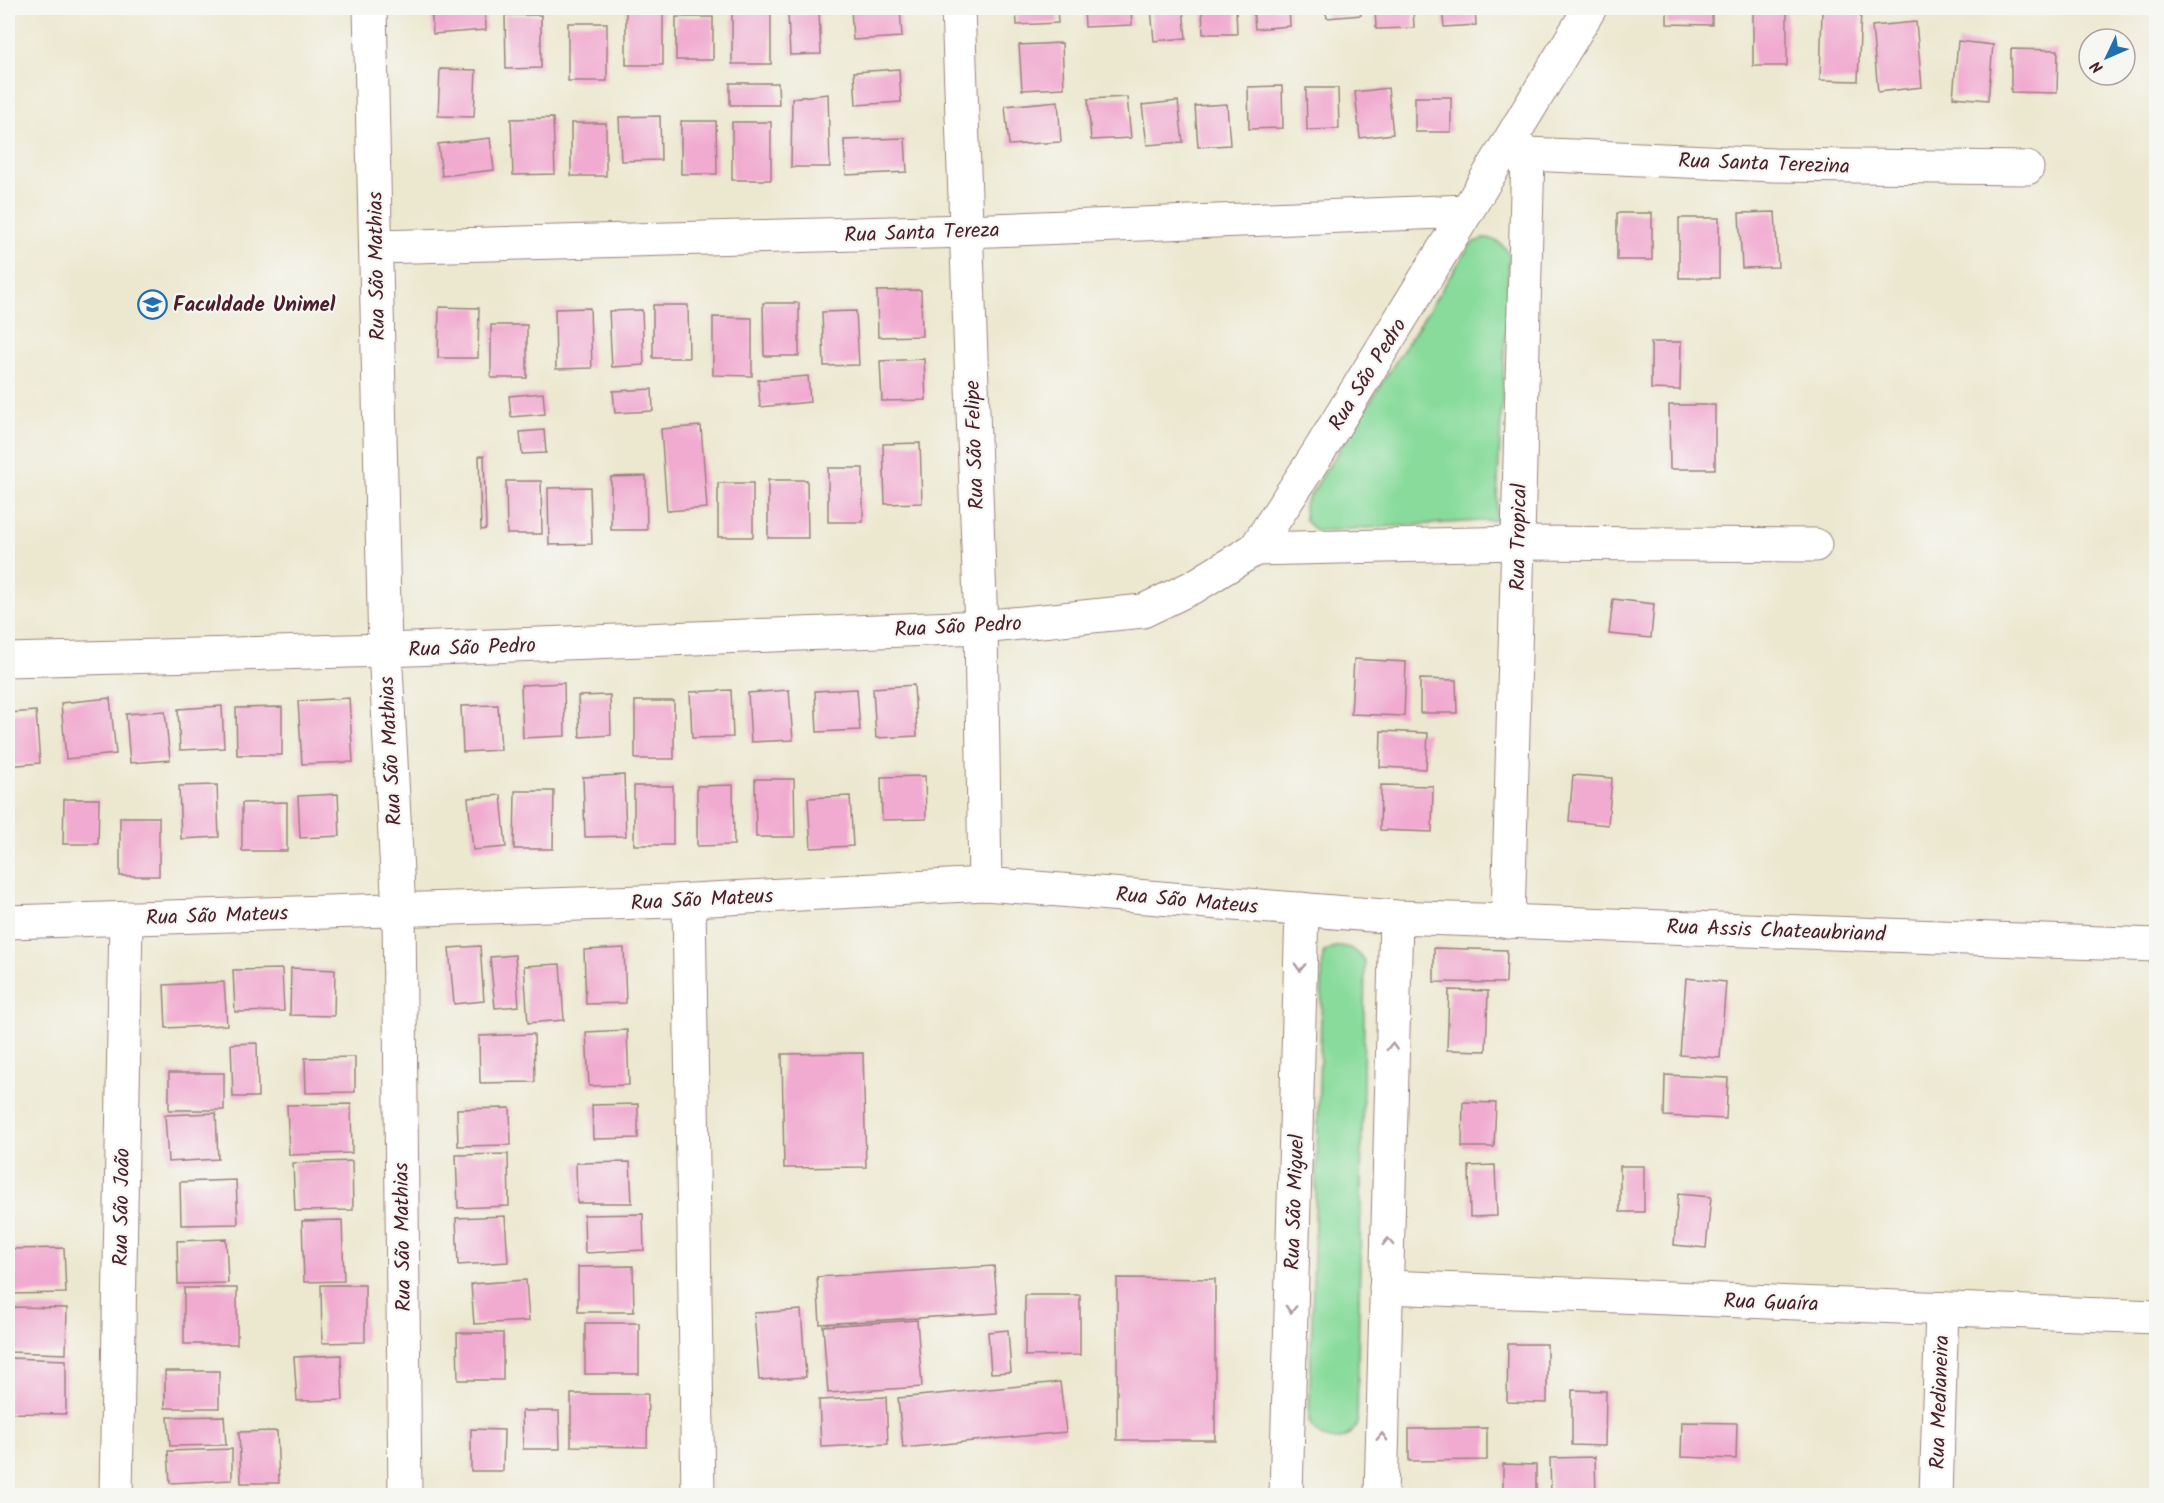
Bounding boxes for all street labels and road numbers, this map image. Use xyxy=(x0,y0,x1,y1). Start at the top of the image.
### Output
street label: Rua Santa Terezina xyxy=(1678,145,1850,184)
street label: Rua São Mathias xyxy=(360,191,395,341)
street label: Rua Santa Tereza xyxy=(844,214,1000,253)
street label: Rua São Pedro xyxy=(1321,312,1416,438)
street label: Rua São Felipe xyxy=(957,379,994,510)
street label: Rua Tropical xyxy=(1502,483,1537,591)
street label: Rua São Pedro xyxy=(894,608,1023,647)
street label: Rua São Pedro xyxy=(408,630,536,667)
street label: Rua São Mathias xyxy=(371,675,412,826)
street label: Rua São Mateus xyxy=(1114,879,1259,924)
street label: Rua São Mateus xyxy=(630,880,774,921)
street label: Rua São Mateus xyxy=(145,898,289,935)
street label: Rua Assis Chateaubriand xyxy=(1666,911,1887,952)
street label: Rua São Miguel xyxy=(1277,1134,1314,1271)
street label: Rua São João xyxy=(105,1148,140,1267)
street label: Rua São Mathias xyxy=(386,1162,421,1312)
street label: Rua Guaíra xyxy=(1723,1285,1819,1322)
street label: Rua Medianeira xyxy=(1922,1334,1959,1470)

